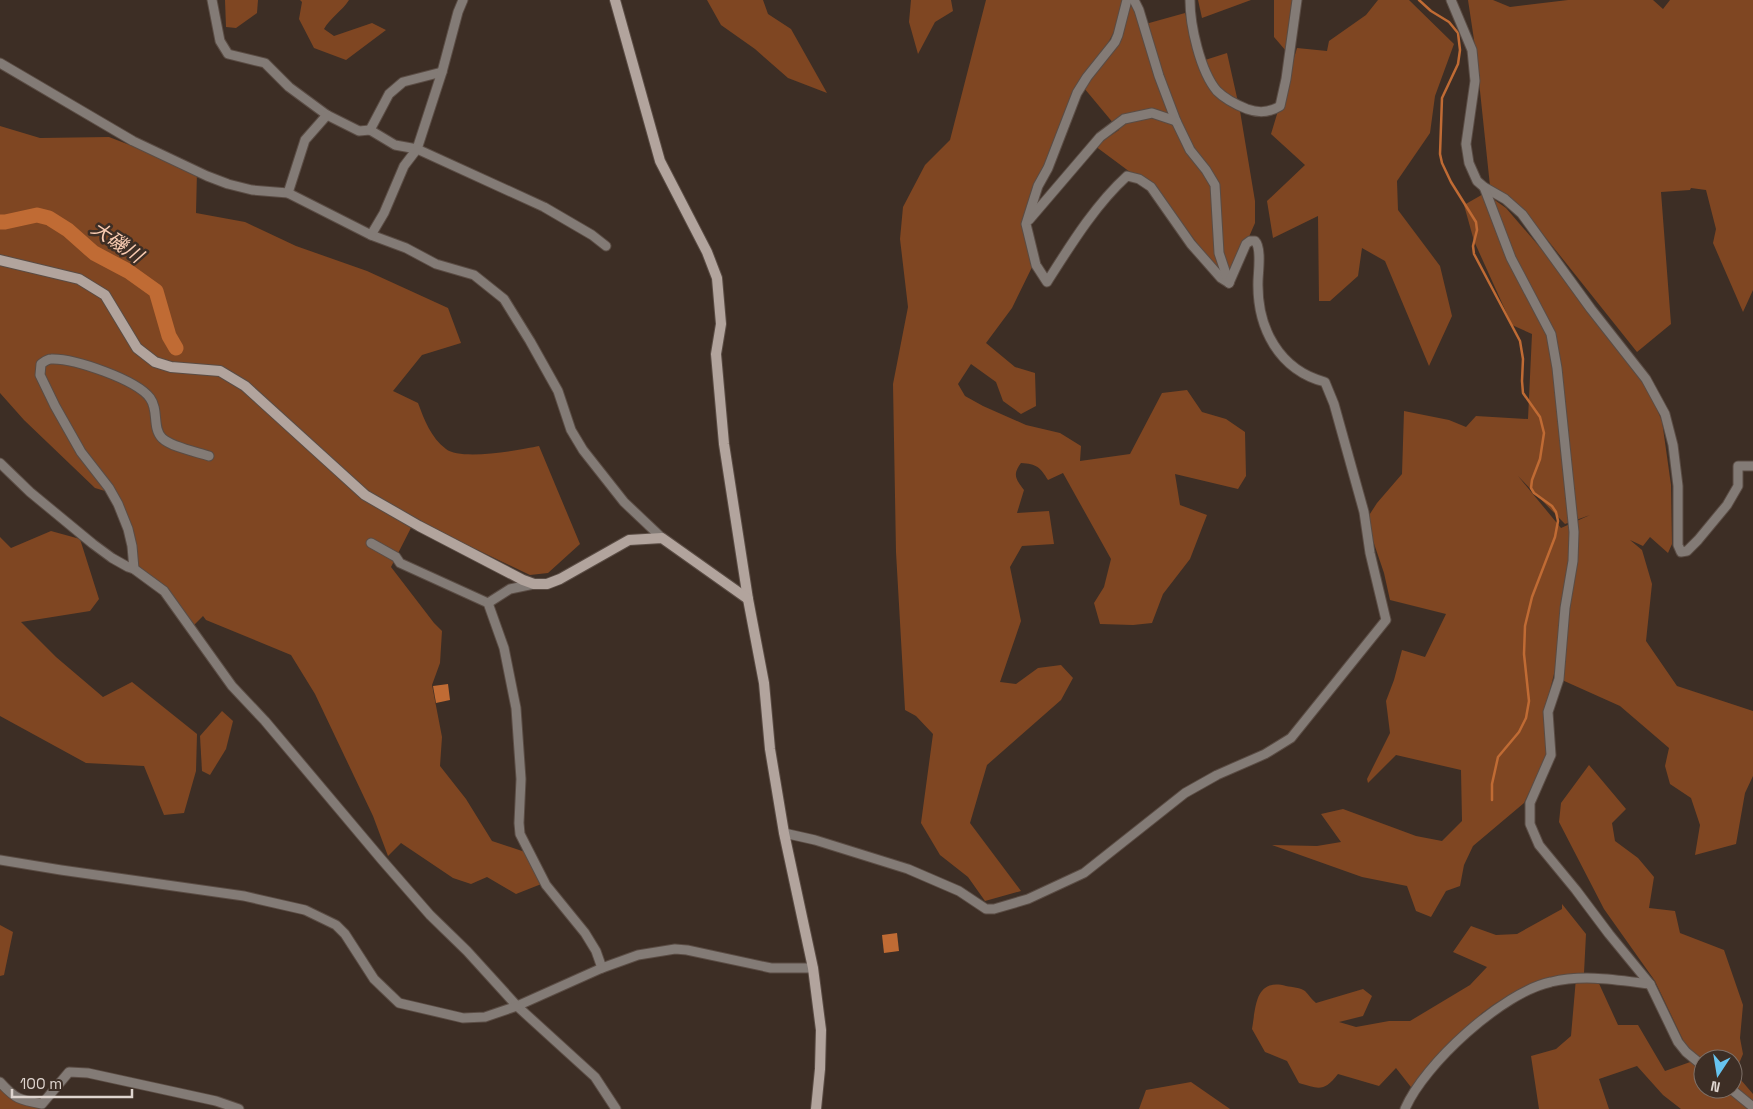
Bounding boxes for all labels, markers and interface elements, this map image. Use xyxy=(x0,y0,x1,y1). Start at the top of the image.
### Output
water label: 大磯川 xyxy=(86,216,149,269)
north arrow xyxy=(1693,1049,1743,1099)
scale bar xyxy=(12,1066,132,1098)
text: 100 m xyxy=(20,1074,62,1093)
text: N xyxy=(1709,1077,1722,1096)

